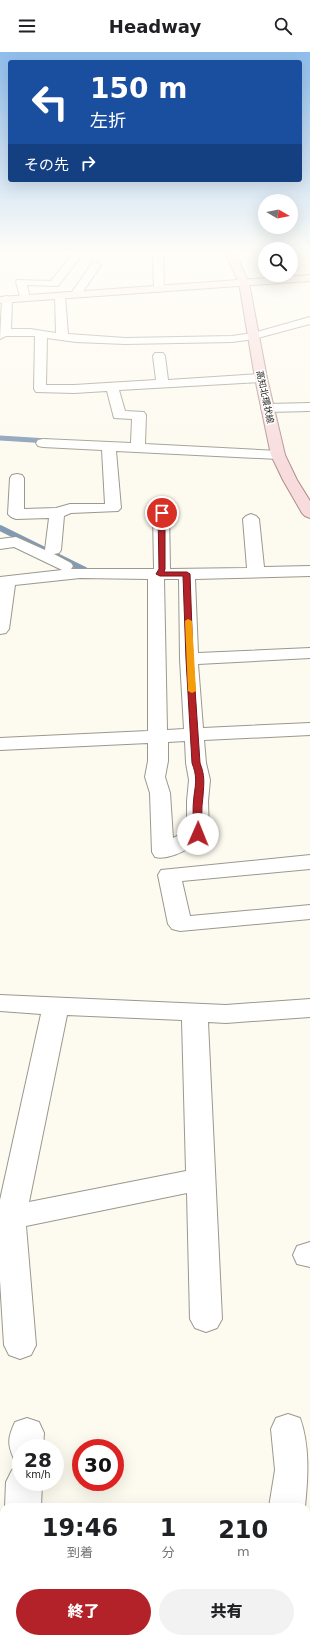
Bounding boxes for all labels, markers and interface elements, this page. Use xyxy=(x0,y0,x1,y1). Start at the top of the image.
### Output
icon: menu xyxy=(16,15,38,37)
icon: search xyxy=(272,15,294,37)
text: Headway xyxy=(109,16,201,37)
text: 150 m xyxy=(90,72,187,105)
icon: left xyxy=(24,76,76,128)
text: 左折 xyxy=(90,110,126,131)
icon: right xyxy=(77,152,99,174)
text: その先 xyxy=(24,156,69,174)
north arrow xyxy=(258,194,298,234)
map controls xyxy=(258,194,298,282)
button: search xyxy=(258,242,298,282)
street label: 高知北環状線 xyxy=(254,369,277,425)
pin xyxy=(145,496,179,530)
icon: arrive xyxy=(151,502,173,524)
position arrow xyxy=(177,813,219,855)
speed limit sign: 30 xyxy=(72,1439,124,1491)
text: 28 xyxy=(24,1448,52,1472)
text: km/h xyxy=(25,1469,51,1480)
text: 19:46 xyxy=(42,1514,118,1542)
text: 1 xyxy=(160,1514,176,1542)
text: 210 xyxy=(218,1516,268,1544)
text: m xyxy=(237,1544,250,1559)
text: 到着 xyxy=(67,1545,93,1560)
text: 分 xyxy=(162,1545,175,1560)
button: 終了 xyxy=(16,1589,151,1635)
button: 共有 xyxy=(159,1589,294,1635)

